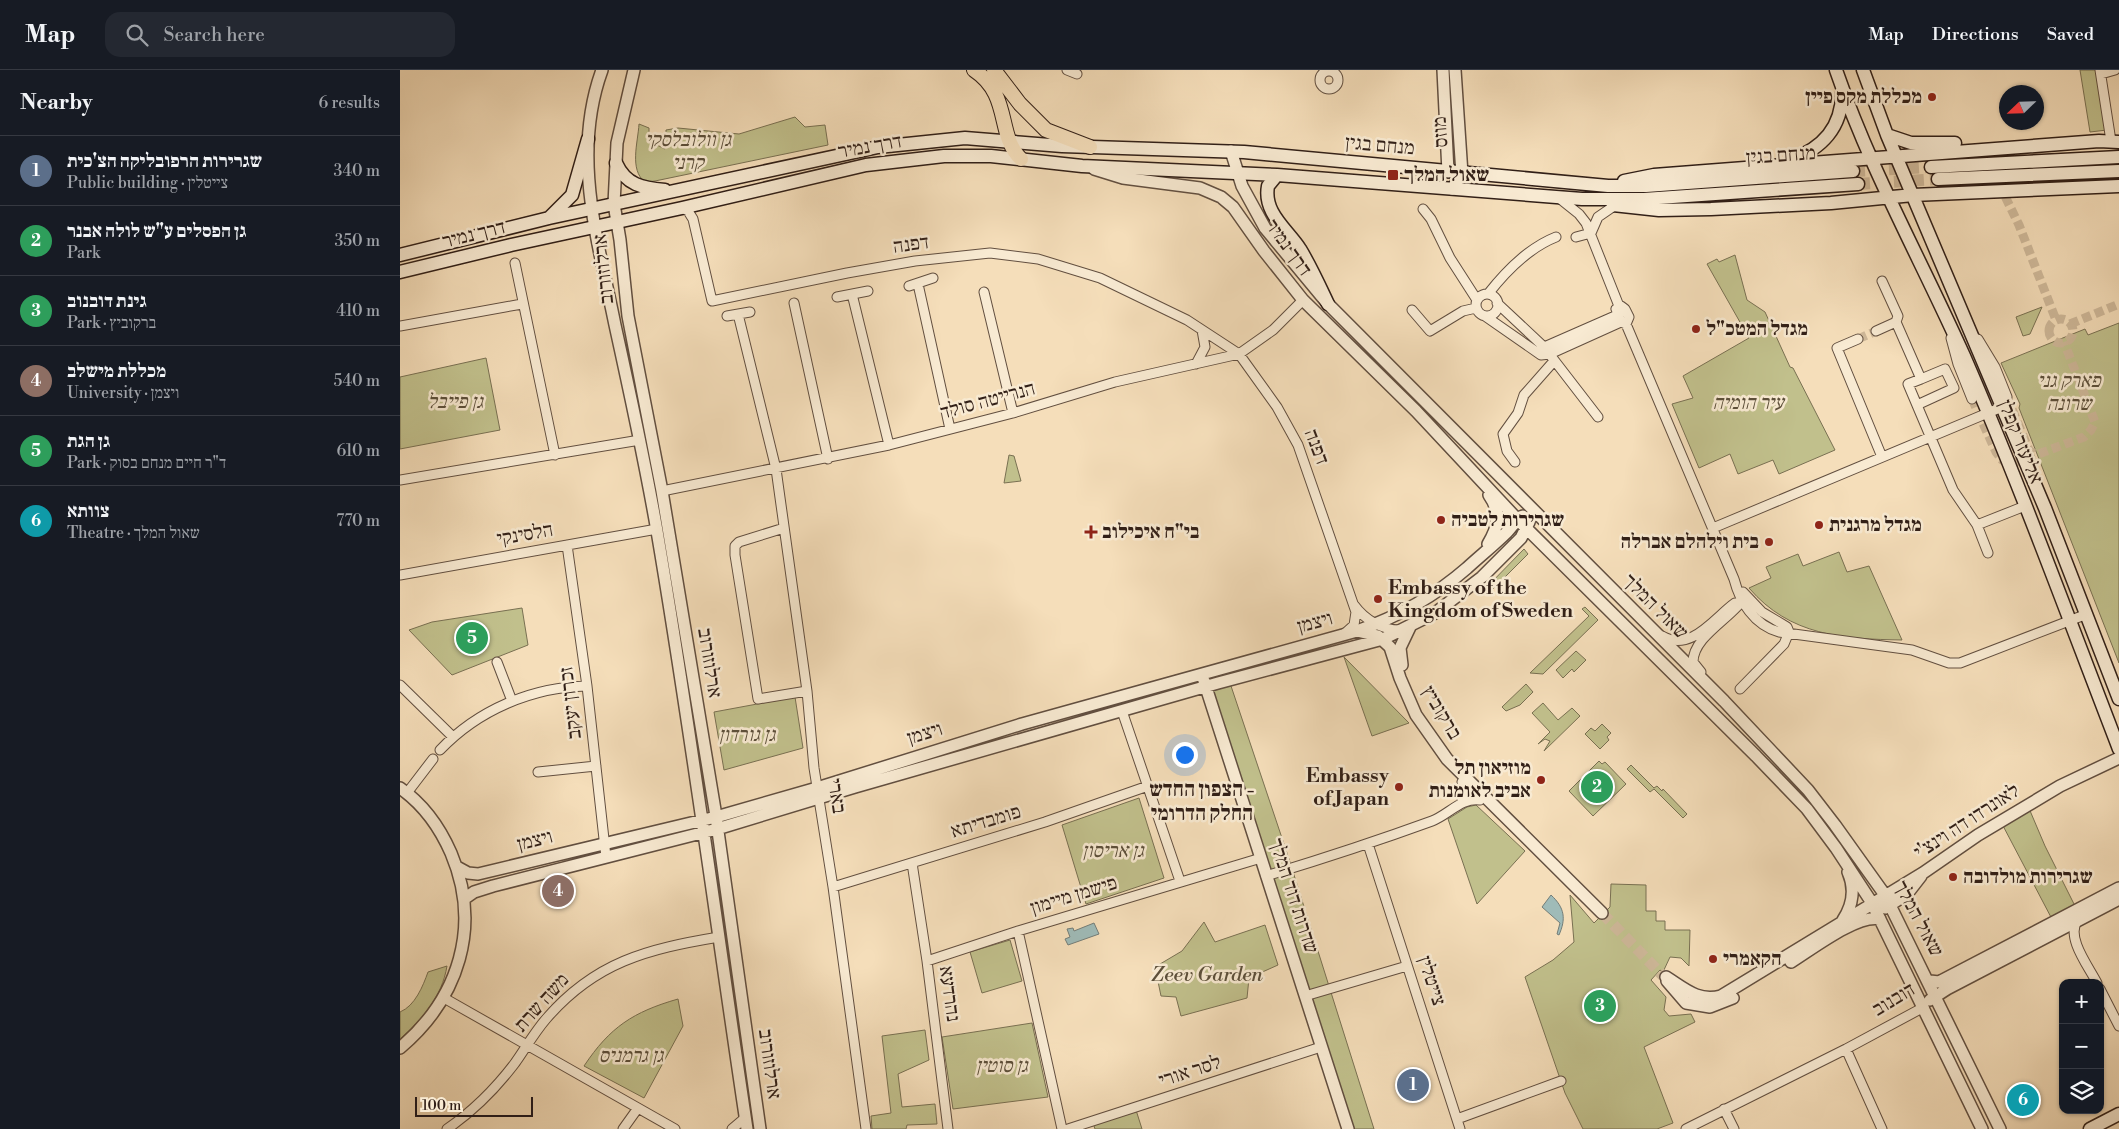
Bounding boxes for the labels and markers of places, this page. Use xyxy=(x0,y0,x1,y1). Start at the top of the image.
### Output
place label: מכללת מקס פיין xyxy=(1805,85,1922,110)
marker: מכללת מקס פיין xyxy=(1926,91,1938,103)
place label: שאול המלך xyxy=(1404,163,1489,188)
marker: שאול המלך xyxy=(1386,168,1400,182)
place label: מגדל המטכ"ל xyxy=(1706,317,1808,342)
marker: מגדל המטכ"ל xyxy=(1690,323,1702,335)
place label: שגרירות לטביה xyxy=(1451,508,1564,533)
place label: מגדל מרגנית xyxy=(1829,513,1922,538)
marker: שגרירות לטביה xyxy=(1435,514,1447,526)
marker: מגדל מרגנית xyxy=(1813,519,1825,531)
place label: בי"ח איכילוב xyxy=(1102,520,1200,545)
marker: בי"ח איכילוב xyxy=(1084,525,1098,539)
place label: בית וילהלם אברלה xyxy=(1620,530,1759,555)
marker: בית וילהלם אברלה xyxy=(1763,536,1775,548)
place label: Embassy of the Kingdom of Sweden xyxy=(1388,576,1574,624)
marker: Embassy of the Kingdom of Sweden xyxy=(1372,593,1384,605)
pin: 5 xyxy=(456,619,488,657)
place label: מוזיאון תל אביב לאומנות xyxy=(1429,756,1531,804)
place label: Embassy of Japan xyxy=(1306,764,1390,812)
pin: 2 xyxy=(1581,768,1613,806)
marker: מוזיאון תל אביב לאומנות xyxy=(1535,774,1547,786)
marker: Embassy of Japan xyxy=(1393,781,1405,793)
place label: שגרירות מולדובה xyxy=(1963,865,2093,890)
marker: שגרירות מולדובה xyxy=(1947,871,1959,883)
pin: 4 xyxy=(542,872,574,910)
place label: הקאמרי xyxy=(1723,947,1782,972)
marker: הקאמרי xyxy=(1707,953,1719,965)
pin: 3 xyxy=(1584,987,1616,1025)
pin: 1 xyxy=(1397,1066,1429,1104)
pin: 6 xyxy=(2007,1081,2039,1119)

